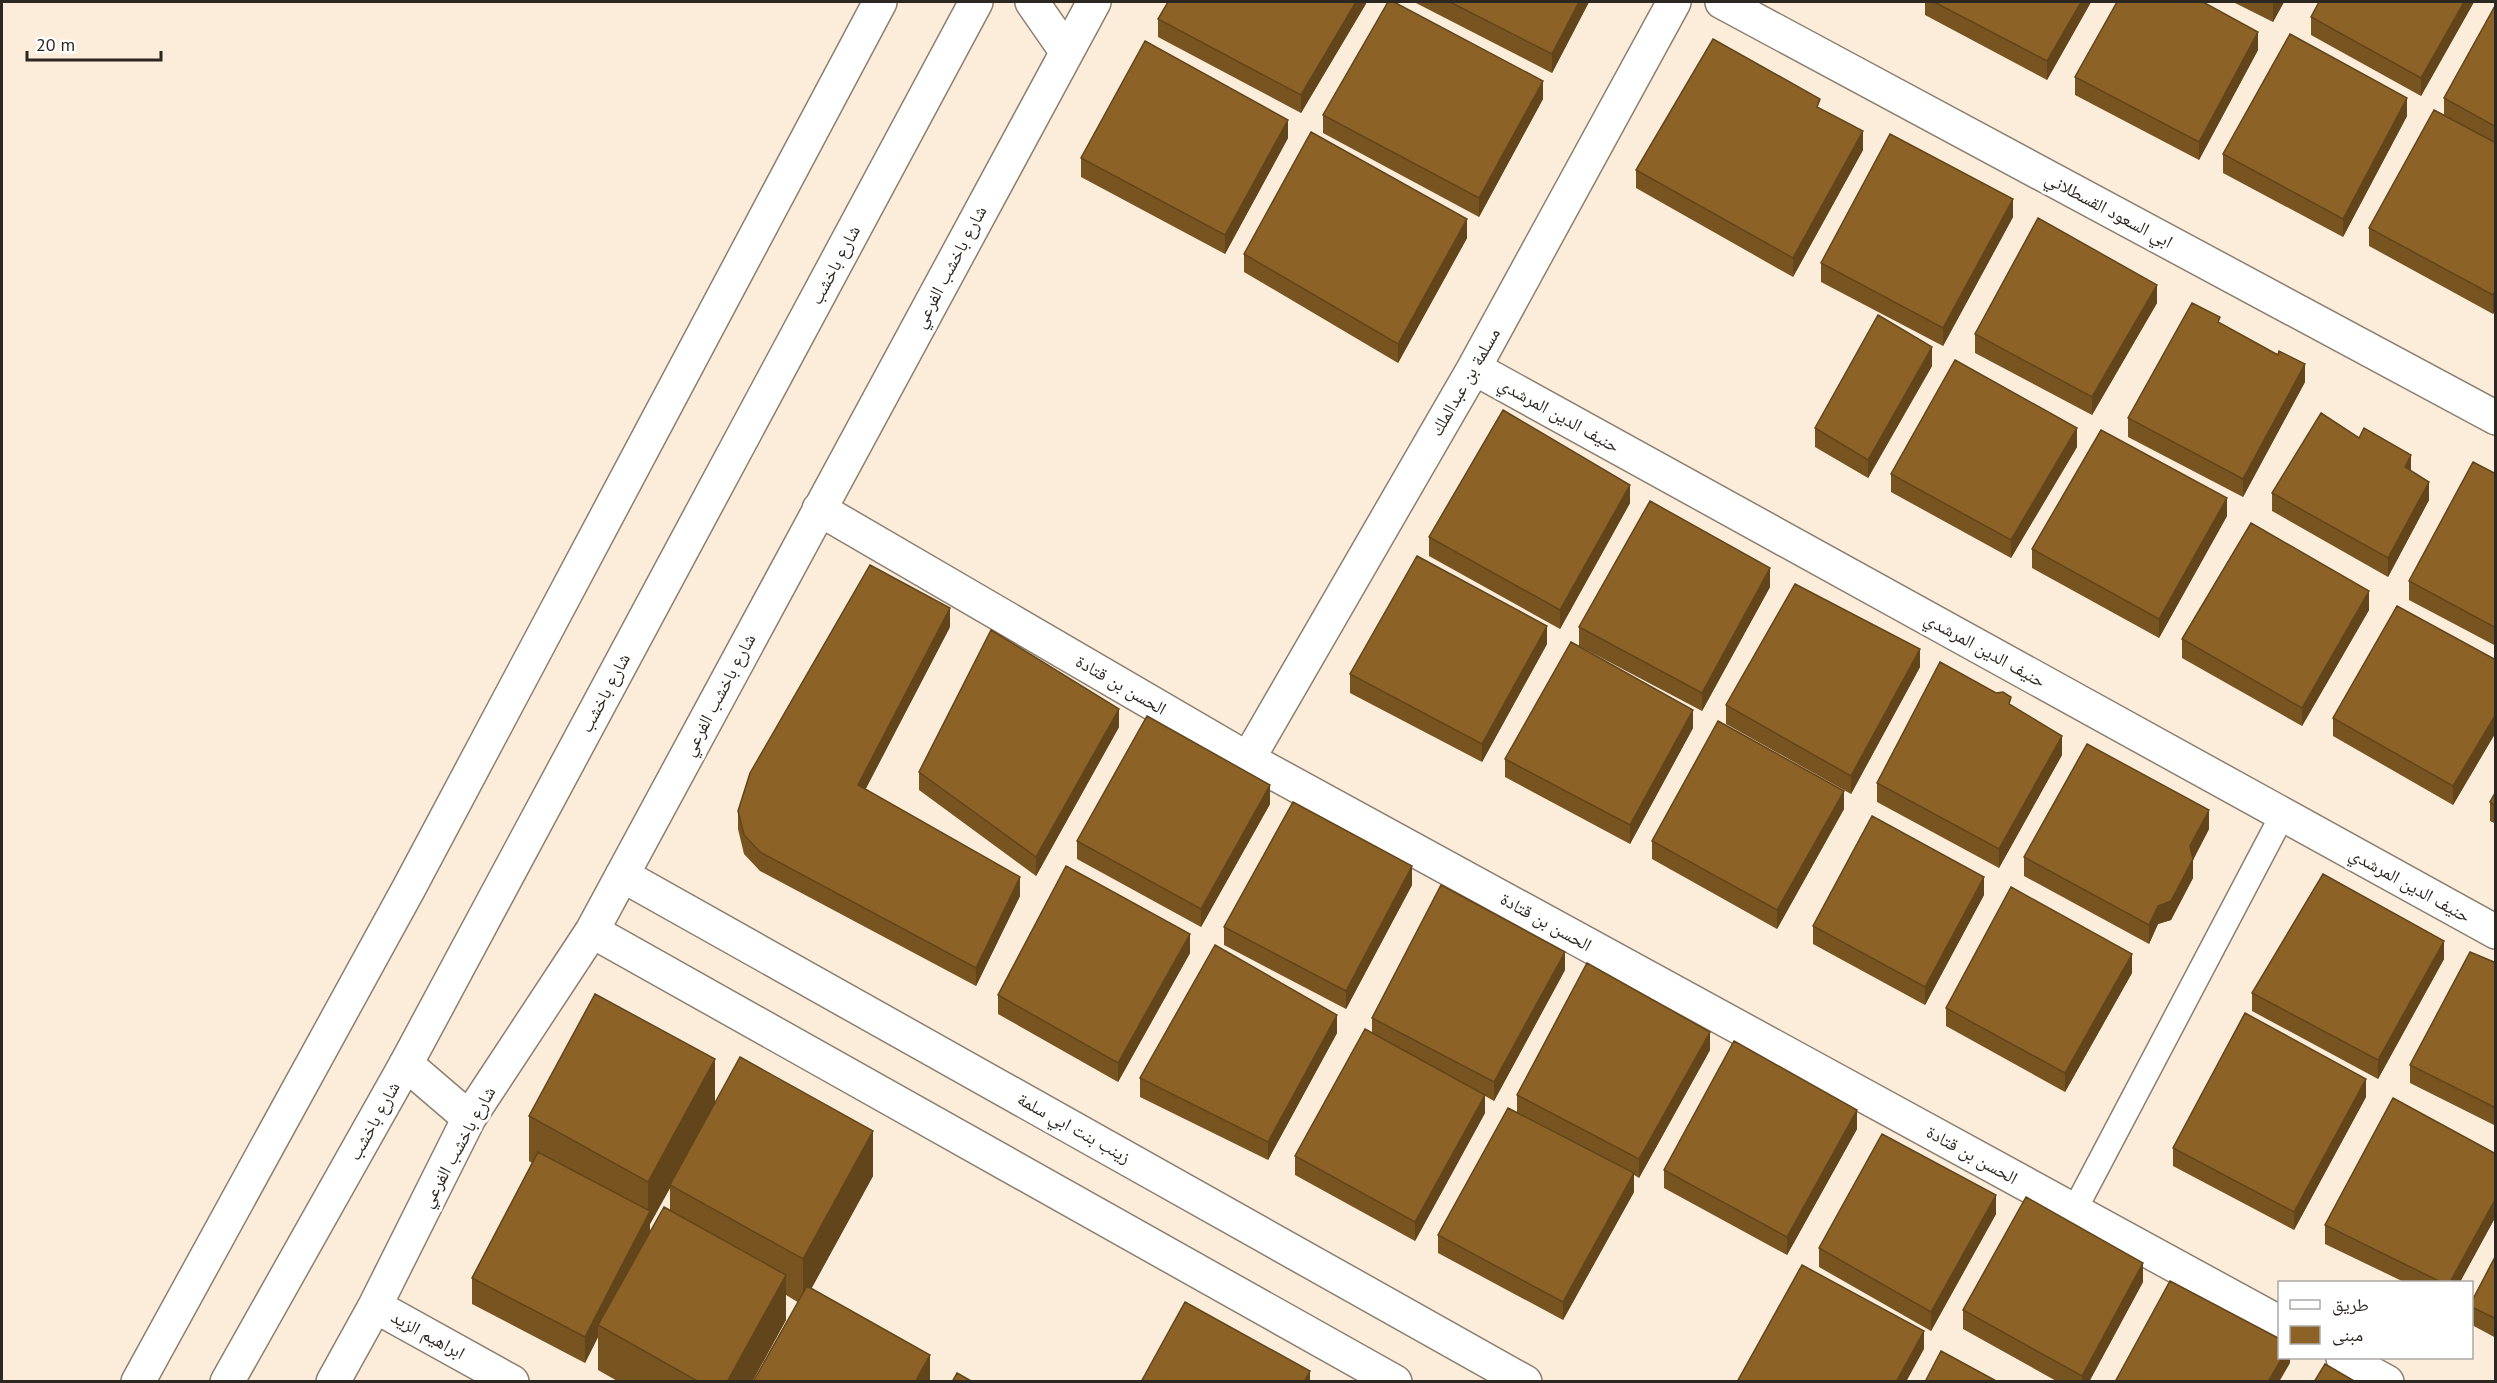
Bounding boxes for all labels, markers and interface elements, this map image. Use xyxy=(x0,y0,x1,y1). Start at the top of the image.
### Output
scale bar xyxy=(27,24,160,62)
text: 20 m xyxy=(36,33,75,56)
street label: ابي السعود القسطلاني xyxy=(2040,166,2177,256)
street label: شارع باخشب الفرعي xyxy=(908,202,995,334)
street label: شارع باخشب xyxy=(804,221,865,308)
street label: مسلمة بن عبدالملك xyxy=(1424,323,1505,440)
street label: حنيف الدين المرشدي xyxy=(1493,372,1624,461)
street label: حنيف الدين المرشدي xyxy=(1919,607,2050,696)
street label: شارع باخشب الفرعي xyxy=(677,630,764,762)
street label: شارع باخشب xyxy=(574,649,635,736)
street label: الحسن بن قتادة xyxy=(1072,649,1171,720)
street label: حنيف الدين المرشدي xyxy=(2344,842,2475,931)
street label: الحسن بن قتادة xyxy=(1496,887,1596,956)
street label: شارع باخشب xyxy=(343,1077,405,1164)
street label: شارع باخشب الفرعي xyxy=(415,1082,504,1213)
street label: زينب بنت ابي سلمة xyxy=(1012,1087,1135,1171)
street label: الحسن بن قتادة xyxy=(1922,1120,2022,1189)
legend xyxy=(2278,1281,2473,1359)
text: طريق xyxy=(2332,1293,2369,1316)
street label: ابراهيم الزيد xyxy=(387,1305,469,1365)
text: مبنى xyxy=(2332,1323,2363,1346)

